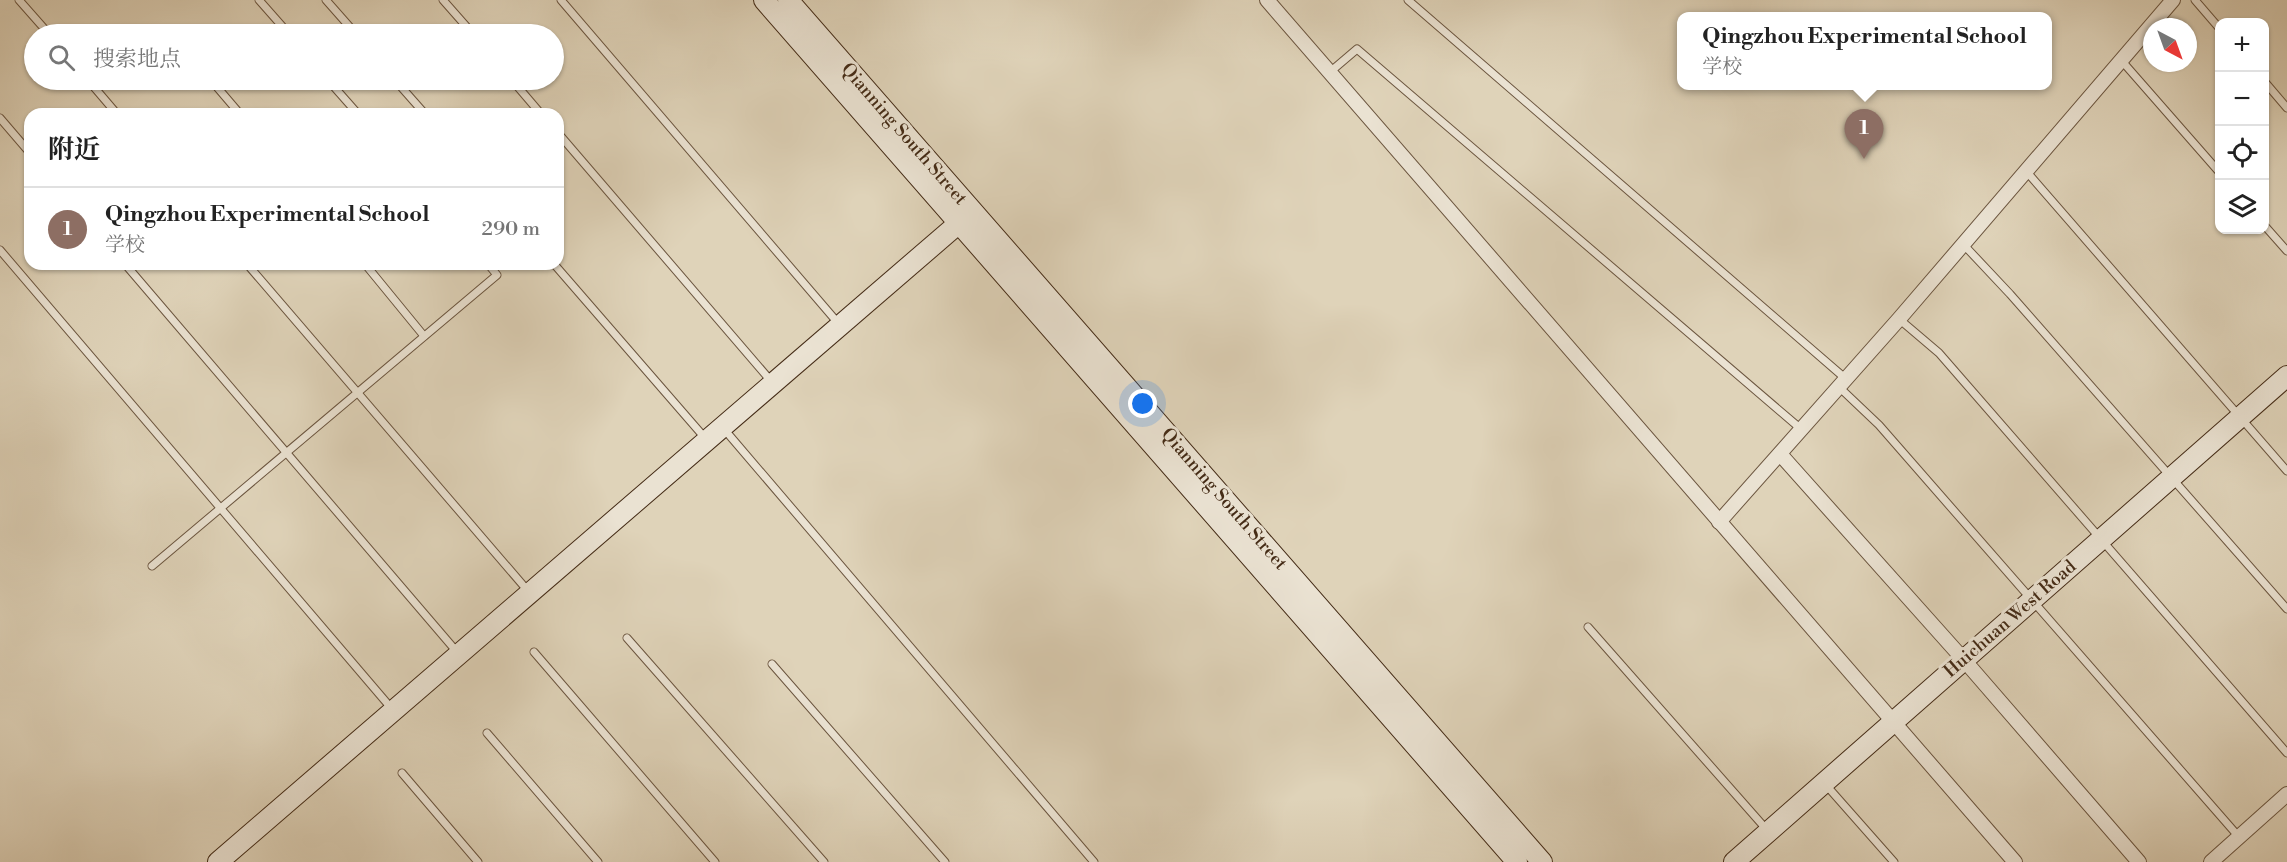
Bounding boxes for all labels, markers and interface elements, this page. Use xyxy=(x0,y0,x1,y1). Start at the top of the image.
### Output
popup xyxy=(1677,12,2052,90)
north arrow xyxy=(2143,18,2197,72)
map controls xyxy=(2215,18,2269,234)
button: + xyxy=(2215,18,2269,72)
text: Qingzhou Experimental School xyxy=(1702,23,2027,50)
search box xyxy=(24,24,564,90)
icon: search xyxy=(45,41,78,74)
text: 搜索地点 xyxy=(93,46,181,73)
text: 学校 xyxy=(1702,55,1742,80)
street label: Qianning South Street xyxy=(836,58,972,210)
button: − xyxy=(2215,72,2269,126)
pin: 1 xyxy=(1844,110,1884,159)
button: locate xyxy=(2215,126,2269,180)
text: 附近 xyxy=(48,134,100,166)
button: layers xyxy=(2215,180,2269,234)
text: Qingzhou Experimental School xyxy=(105,201,429,228)
text: 1 xyxy=(63,217,72,242)
text: 290 m xyxy=(482,217,540,242)
text: 学校 xyxy=(105,233,145,258)
your location xyxy=(1128,389,1157,418)
street label: Qianning South Street xyxy=(1156,423,1292,575)
street label: Huichuan West Road xyxy=(1939,555,2082,683)

